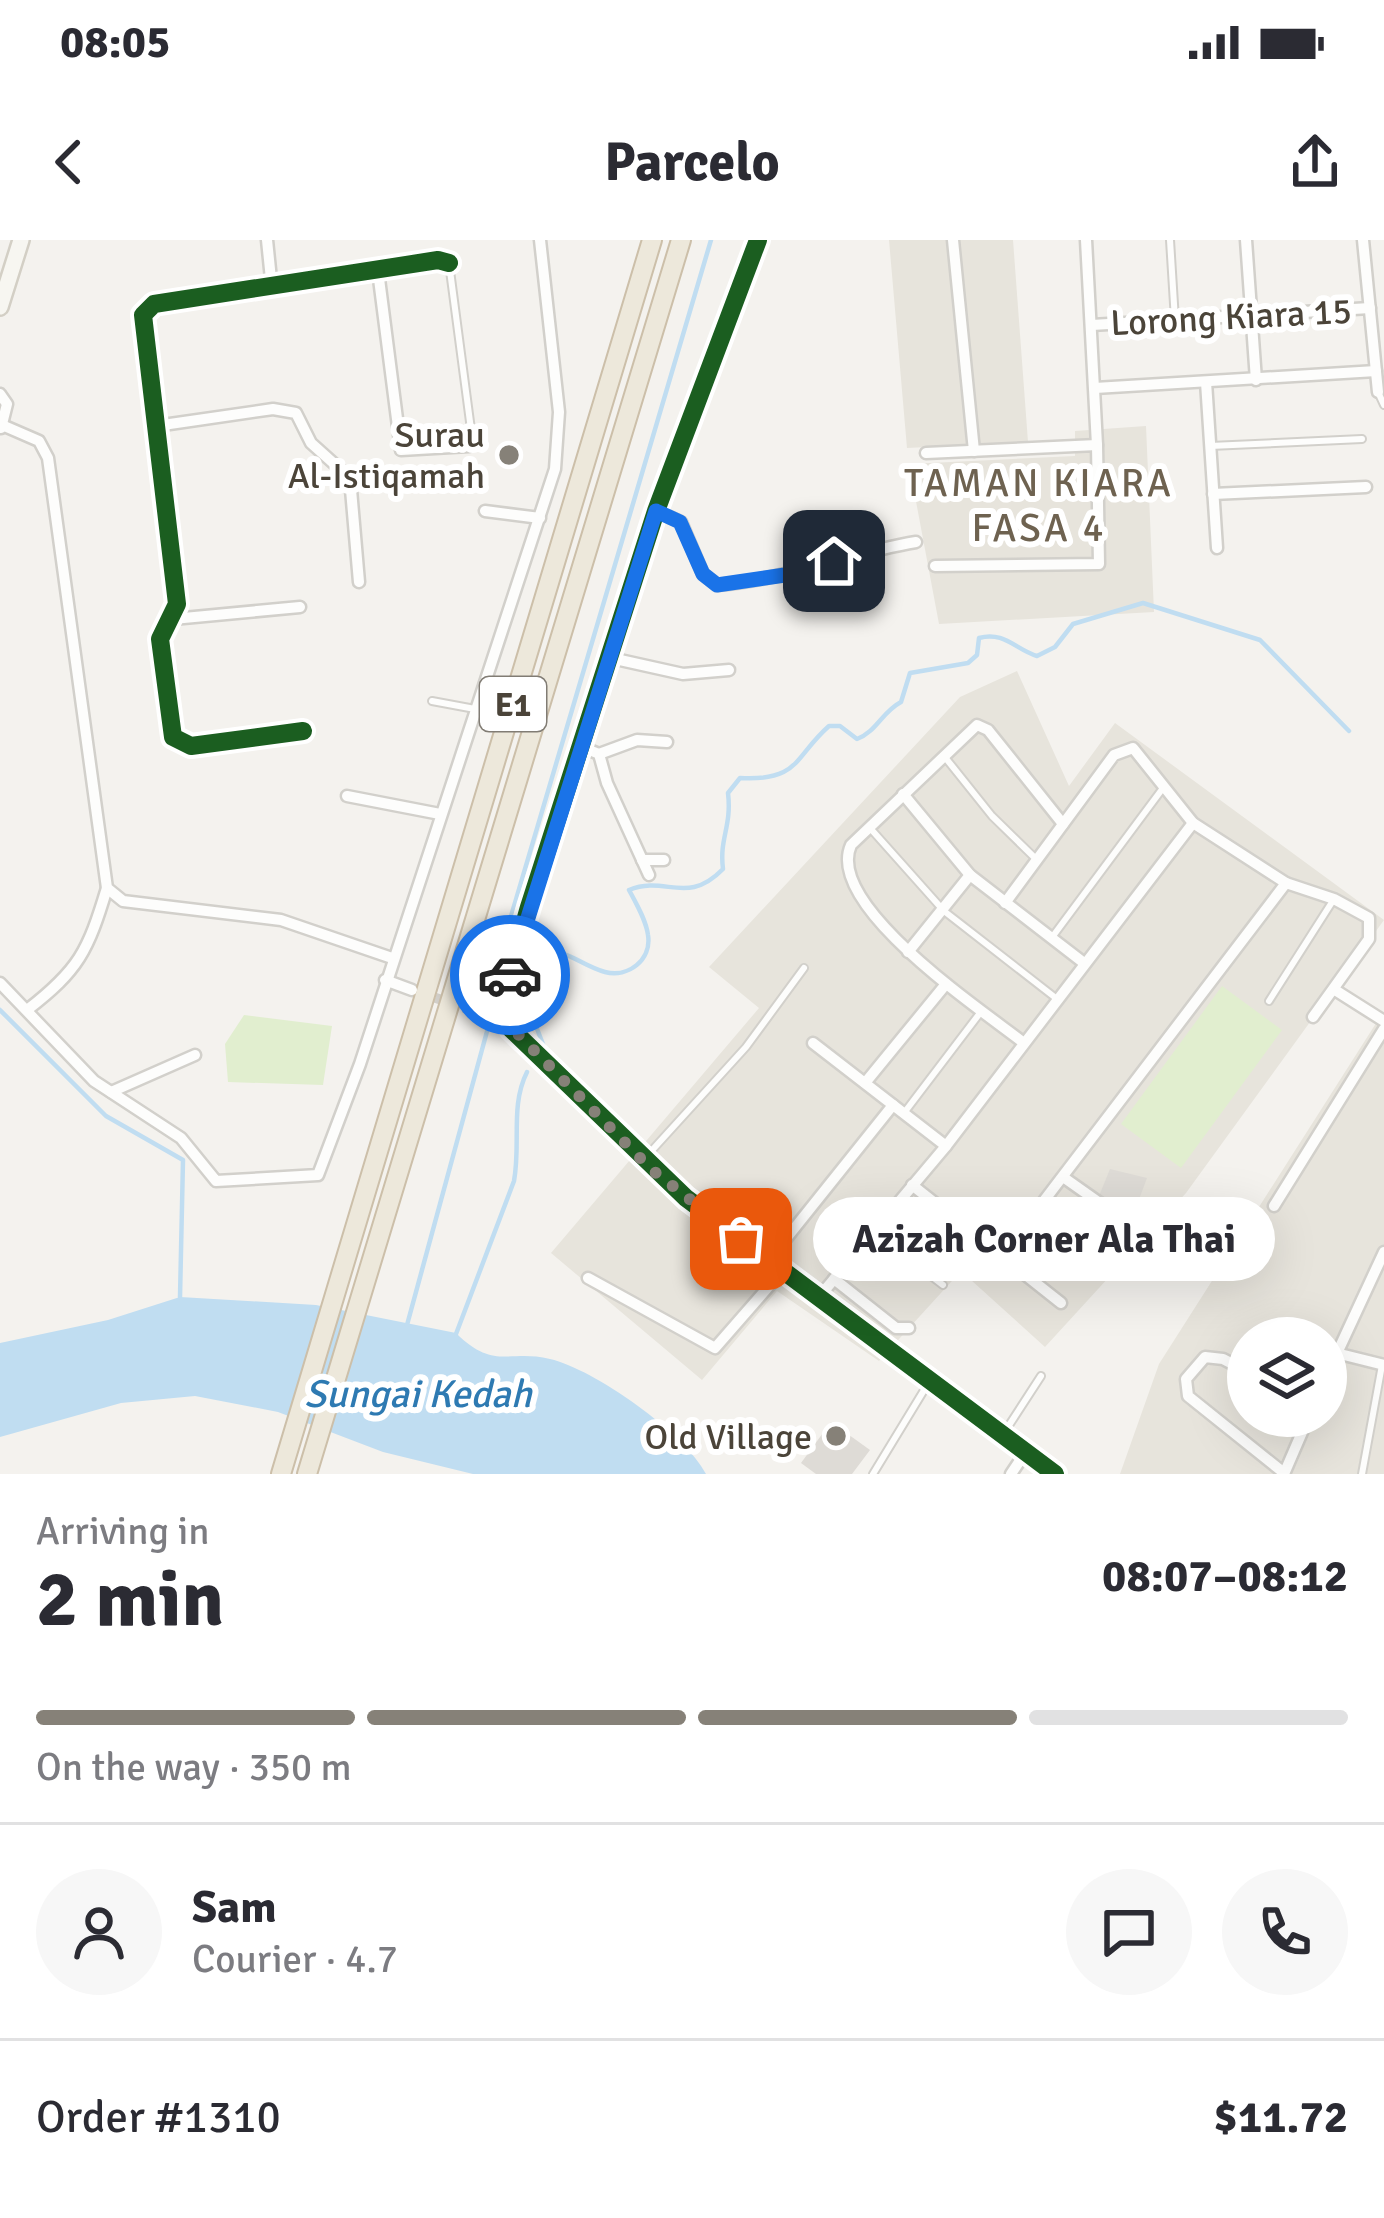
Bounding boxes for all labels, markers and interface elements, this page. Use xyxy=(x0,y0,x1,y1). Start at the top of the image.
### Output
text: 08:05 xyxy=(60,15,170,70)
icon: back xyxy=(36,129,102,195)
text: Parcelo xyxy=(604,129,780,196)
icon: share xyxy=(1282,129,1348,195)
street label: Lorong Kiara 15 xyxy=(1109,289,1353,346)
place label: Surau Al-Istiqamah xyxy=(288,413,485,499)
marker: Surau Al-Istiqamah xyxy=(496,442,522,468)
district label: TAMAN KIARA FASA 4 xyxy=(904,459,1174,552)
pin xyxy=(783,510,885,612)
icon: home xyxy=(801,528,867,594)
road number: E1 xyxy=(480,677,546,731)
courier xyxy=(450,915,570,1035)
icon: car xyxy=(477,942,543,1008)
pin xyxy=(690,1188,792,1290)
callout: Azizah Corner Ala Thai xyxy=(813,1197,1275,1281)
icon: bag xyxy=(708,1206,774,1272)
text: Azizah Corner Ala Thai xyxy=(852,1215,1236,1263)
map controls xyxy=(1227,1317,1347,1437)
button: layers xyxy=(1227,1317,1347,1437)
water label: Sungai Kedah xyxy=(304,1370,534,1418)
place label: Old Village xyxy=(645,1415,812,1460)
marker: Old Village xyxy=(823,1423,849,1449)
text: Arriving in xyxy=(36,1507,210,1555)
text: 08:07–08:12 xyxy=(1102,1549,1348,1604)
text: 2 min xyxy=(36,1552,224,1648)
text: On the way · 350 m xyxy=(36,1743,352,1791)
button: person xyxy=(36,1869,162,1995)
button: chat xyxy=(1066,1869,1192,1995)
button: phone xyxy=(1222,1869,1348,1995)
text: Sam xyxy=(192,1880,277,1935)
text: Courier · 4.7 xyxy=(192,1935,398,1983)
text: Order #1310 xyxy=(36,2090,281,2145)
text: $11.72 xyxy=(1214,2090,1348,2145)

